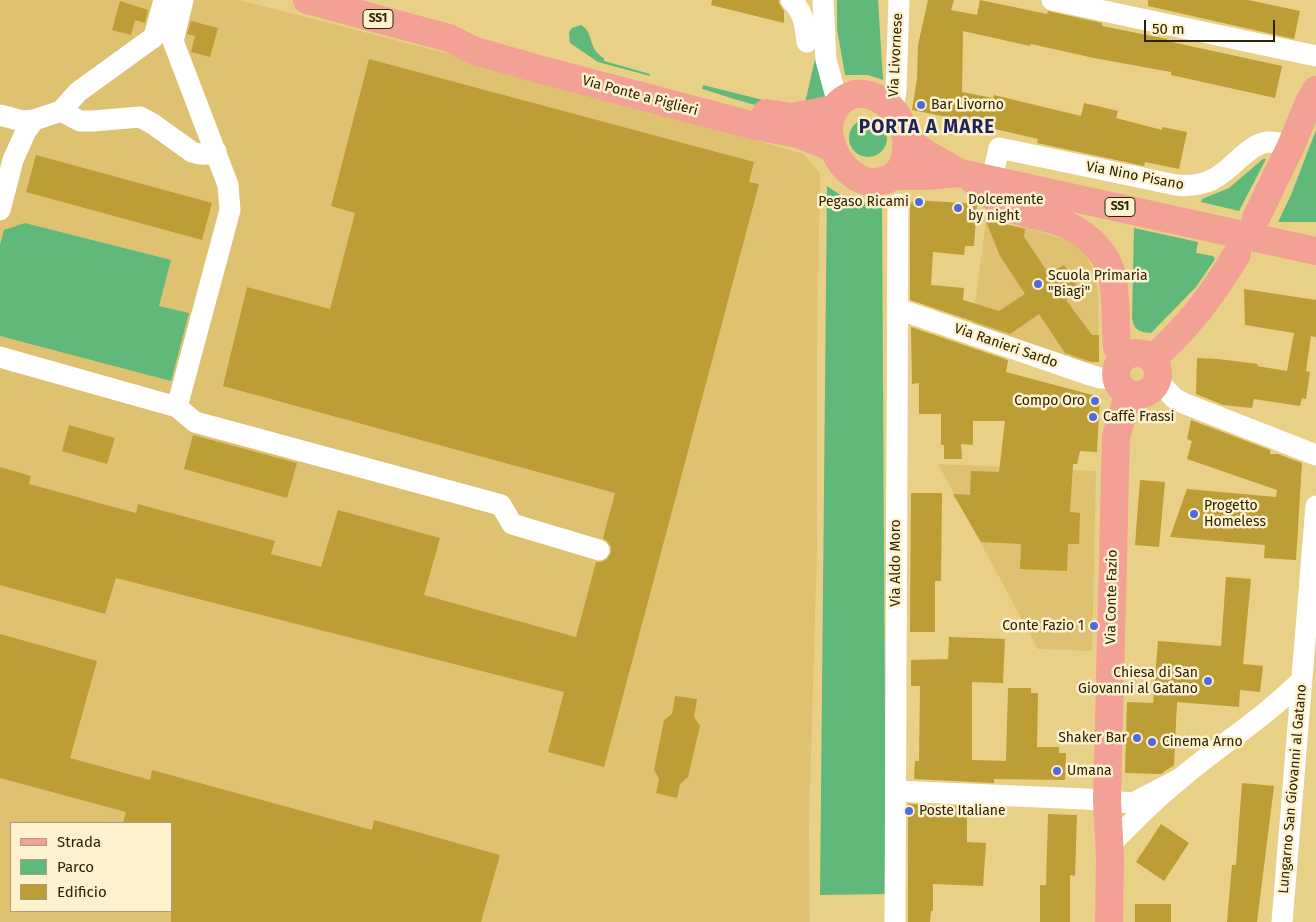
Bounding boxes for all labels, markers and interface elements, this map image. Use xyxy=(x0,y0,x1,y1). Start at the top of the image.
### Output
road number: SS1 xyxy=(363,10,393,28)
scale bar xyxy=(1146,10,1277,42)
street label: Via Livornese xyxy=(885,12,907,98)
text: 50 m xyxy=(1152,20,1185,38)
street label: Via Ponte a Piglieri xyxy=(580,72,700,120)
place label: Bar Livorno xyxy=(931,97,1004,113)
marker: Bar Livorno xyxy=(915,99,927,111)
district label: PORTA A MARE xyxy=(857,117,997,139)
street label: Via Nino Pisano xyxy=(1085,158,1185,194)
place label: Dolcemente by night xyxy=(968,192,1044,224)
place label: Pegaso Ricami xyxy=(818,194,909,210)
marker: Pegaso Ricami xyxy=(913,196,925,208)
road number: SS1 xyxy=(1105,198,1135,216)
marker: Dolcemente by night xyxy=(952,202,964,214)
place label: Scuola Primaria "Biagi" xyxy=(1048,268,1148,300)
marker: Scuola Primaria "Biagi" xyxy=(1032,278,1044,290)
street label: Via Ranieri Sardo xyxy=(952,320,1060,372)
place label: Compo Oro xyxy=(1014,393,1085,409)
marker: Compo Oro xyxy=(1089,395,1101,407)
place label: Caffè Frassi xyxy=(1103,409,1175,425)
marker: Caffè Frassi xyxy=(1087,411,1099,423)
place label: Progetto Homeless xyxy=(1204,498,1266,530)
marker: Progetto Homeless xyxy=(1188,508,1200,520)
street label: Via Aldo Moro xyxy=(888,519,904,607)
street label: Via Conte Fazio xyxy=(1103,549,1121,645)
place label: Conte Fazio 1 xyxy=(1002,618,1084,634)
marker: Conte Fazio 1 xyxy=(1088,620,1100,632)
place label: Chiesa di San Giovanni al Gatano xyxy=(1078,665,1198,698)
marker: Chiesa di San Giovanni al Gatano xyxy=(1202,675,1214,687)
street label: Lungarno San Giovanni al Gatano xyxy=(1275,684,1311,894)
place label: Shaker Bar xyxy=(1058,730,1127,746)
marker: Shaker Bar xyxy=(1131,732,1143,744)
place label: Cinema Arno xyxy=(1162,734,1243,750)
marker: Cinema Arno xyxy=(1146,736,1158,748)
place label: Umana xyxy=(1067,763,1112,779)
marker: Umana xyxy=(1051,765,1063,777)
place label: Poste Italiane xyxy=(919,803,1006,819)
marker: Poste Italiane xyxy=(903,805,915,817)
legend xyxy=(10,822,172,912)
text: Strada xyxy=(57,833,101,851)
text: Parco xyxy=(57,858,94,876)
text: Edificio xyxy=(57,883,107,901)

